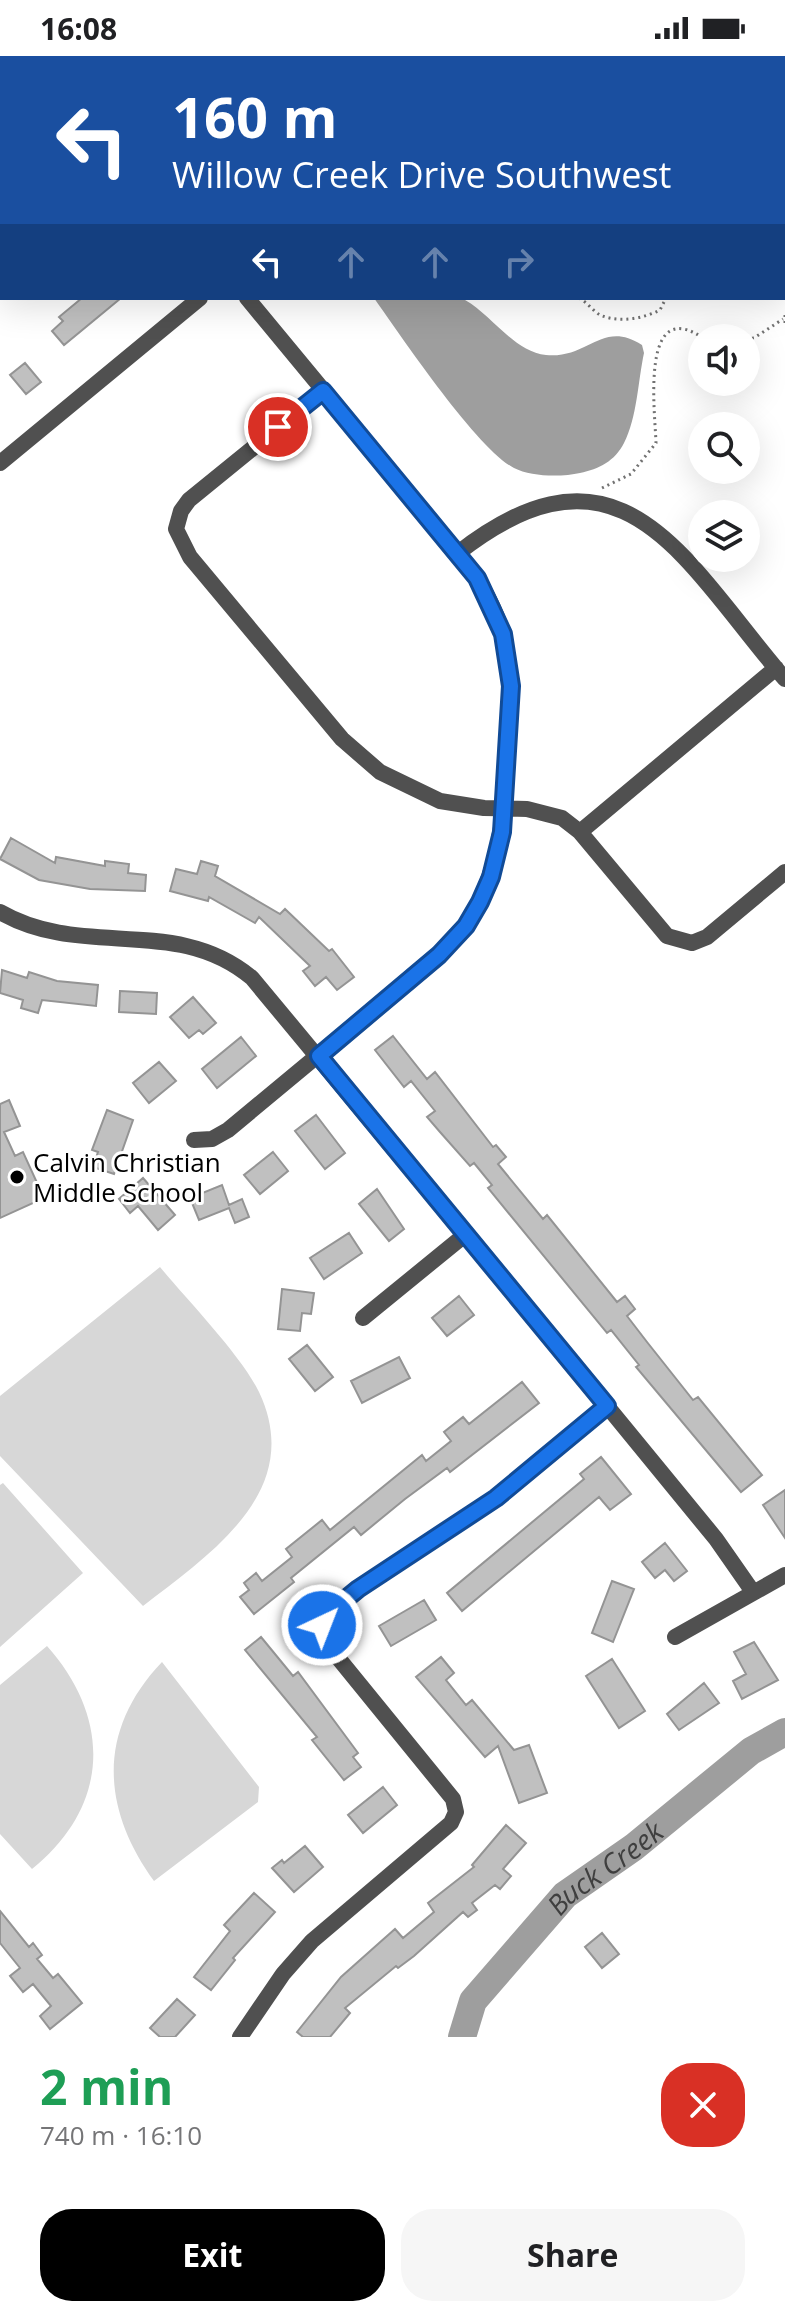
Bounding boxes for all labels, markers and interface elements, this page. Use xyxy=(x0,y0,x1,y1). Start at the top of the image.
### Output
text: 16:08 xyxy=(40,8,117,49)
text: 160 m xyxy=(172,78,338,154)
icon: left xyxy=(40,88,144,192)
text: Willow Creek Drive Southwest xyxy=(172,150,671,199)
icon: left xyxy=(245,240,289,284)
icon: ahead xyxy=(329,240,373,284)
icon: ahead xyxy=(413,240,457,284)
icon: right xyxy=(497,240,541,284)
map controls xyxy=(688,324,760,572)
button: sound xyxy=(688,324,760,396)
pin xyxy=(244,393,312,461)
icon: arrive xyxy=(256,405,300,449)
button: search xyxy=(688,412,760,484)
button: layers xyxy=(688,500,760,572)
place label: Calvin Christian Middle School xyxy=(33,1144,221,1210)
marker: Calvin Christian Middle School xyxy=(8,1168,26,1186)
position arrow xyxy=(280,1583,364,1667)
water label: Buck Creek xyxy=(538,1811,672,1922)
text: 2 min xyxy=(40,2054,173,2119)
button: close xyxy=(661,2063,745,2147)
text: 740 m · 16:10 xyxy=(40,2117,202,2153)
button: Exit xyxy=(40,2209,385,2301)
button: Share xyxy=(401,2209,745,2301)

